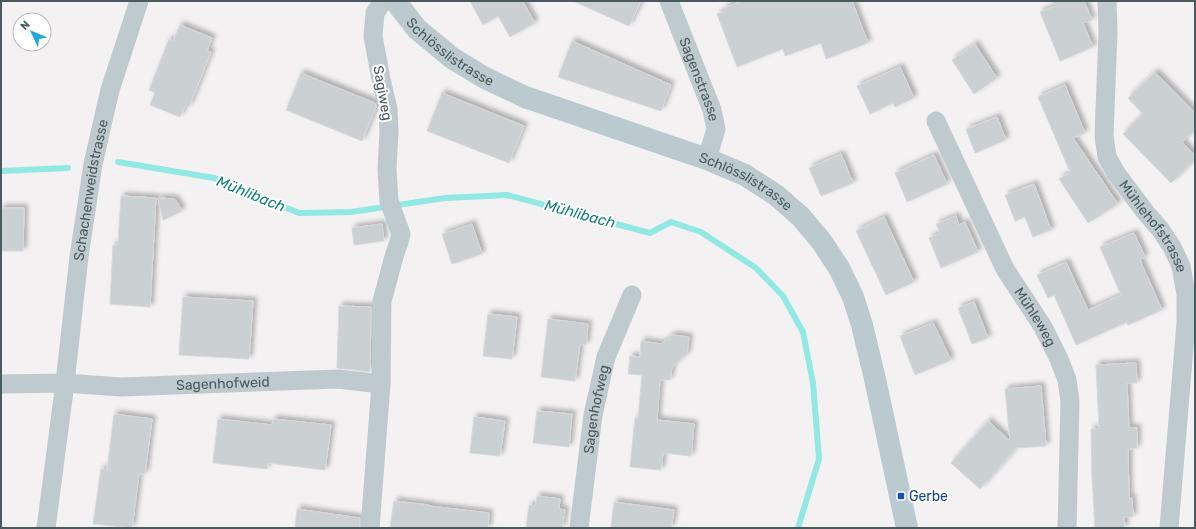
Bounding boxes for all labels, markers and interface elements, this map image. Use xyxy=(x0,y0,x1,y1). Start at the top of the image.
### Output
north arrow xyxy=(12,12,52,52)
street label: Schlösslistrasse xyxy=(402,14,497,90)
text: N xyxy=(18,18,33,33)
street label: Sagenstrasse xyxy=(675,35,722,123)
street label: Sagiweg xyxy=(369,64,396,122)
street label: Schachenweidstrasse xyxy=(71,118,112,262)
street label: Schlösslistrasse xyxy=(697,149,796,215)
water label: Mühlibach xyxy=(214,172,288,216)
street label: Mühlehofstrasse xyxy=(1115,177,1190,274)
water label: Mühlibach xyxy=(543,196,617,232)
street label: Mühleweg xyxy=(1010,284,1059,349)
street label: Sagenhofweg xyxy=(580,363,613,455)
street label: Sagenhofweid xyxy=(176,374,270,394)
place label: Gerbe xyxy=(909,488,948,505)
marker: Gerbe xyxy=(896,491,906,501)

